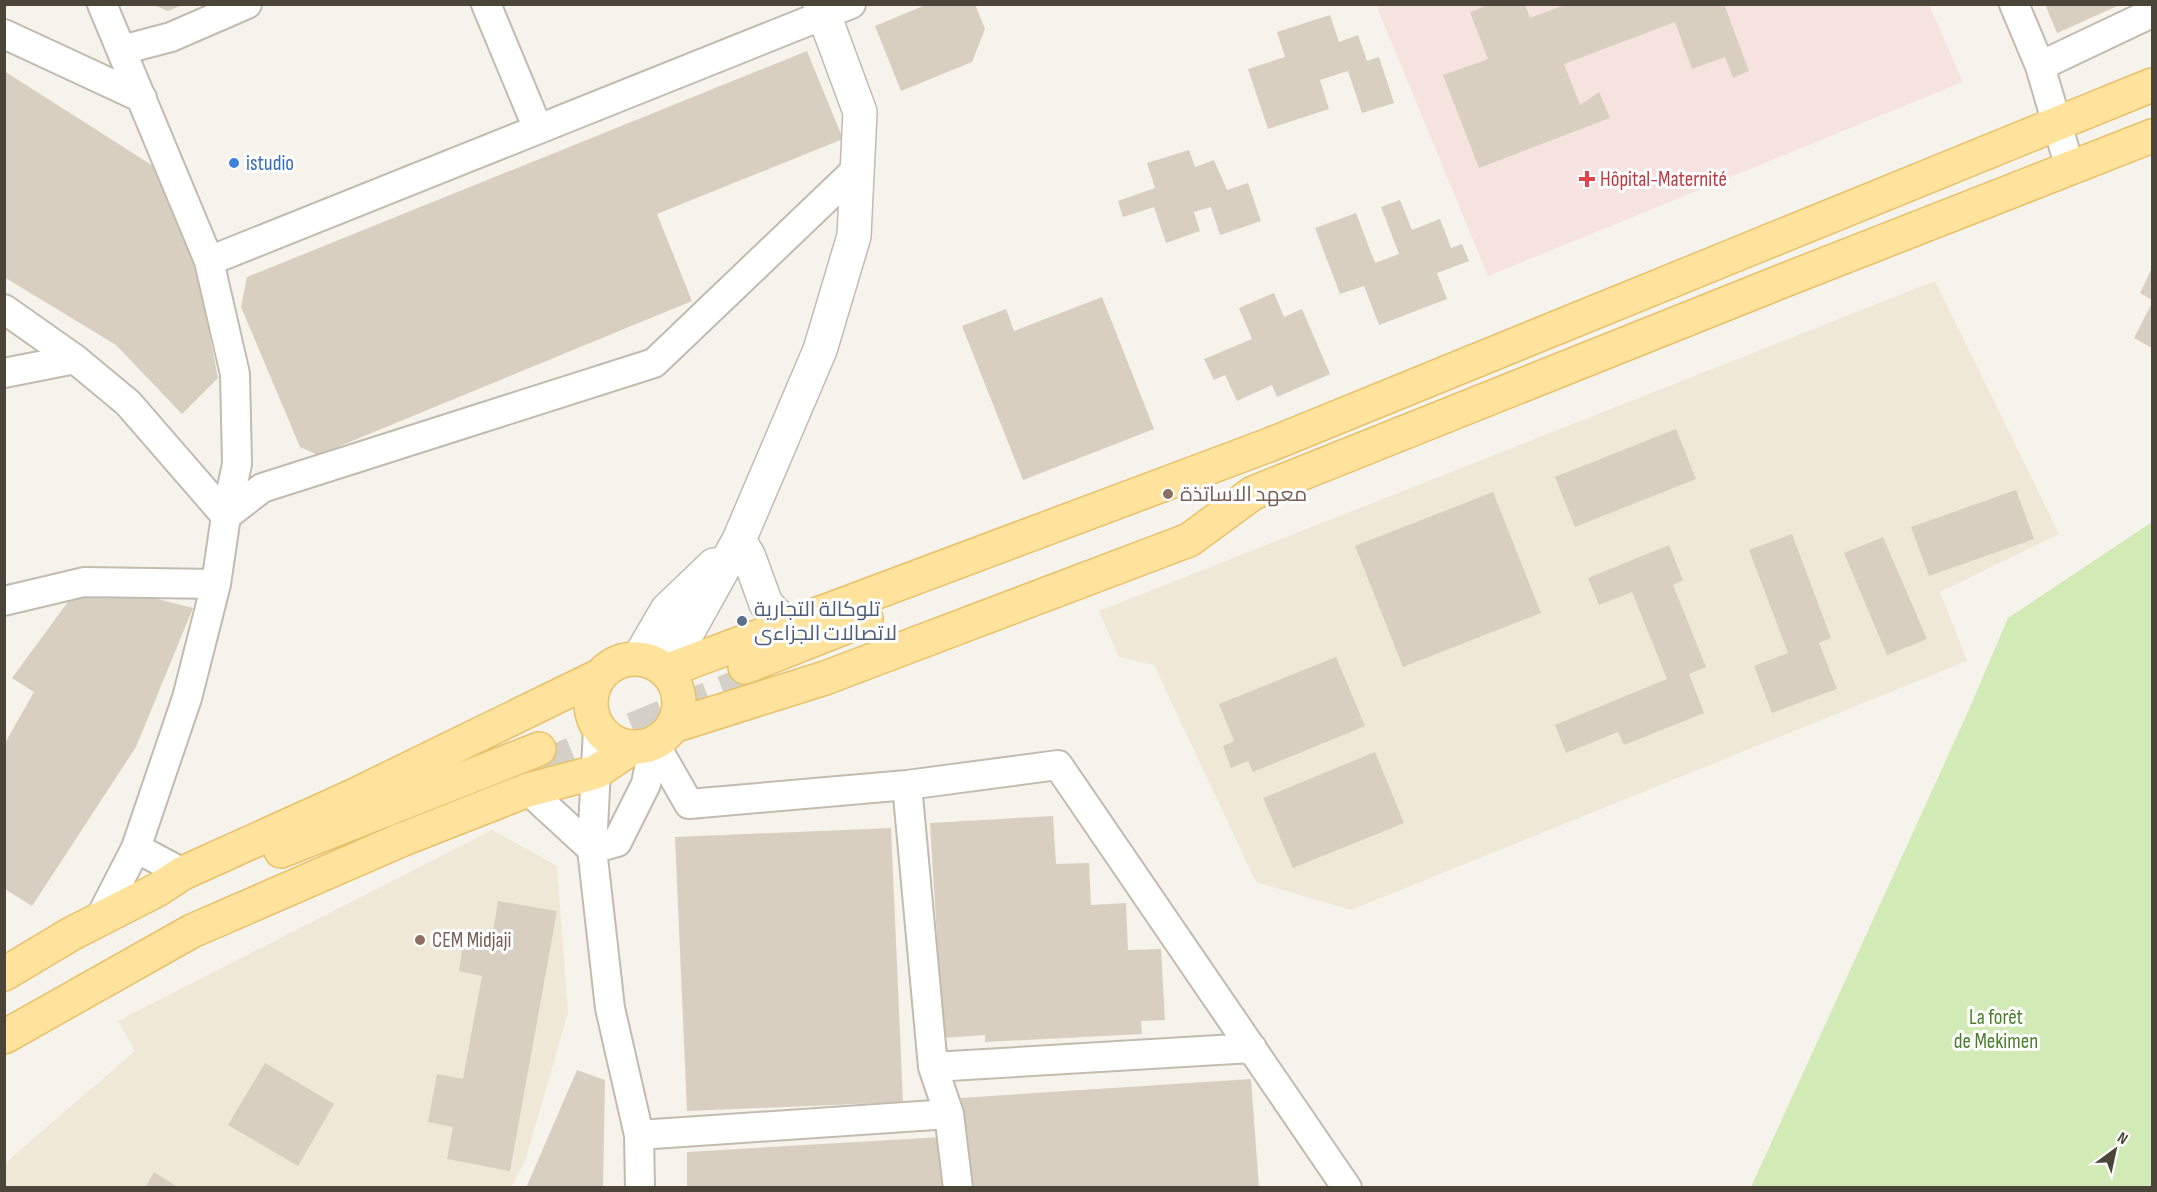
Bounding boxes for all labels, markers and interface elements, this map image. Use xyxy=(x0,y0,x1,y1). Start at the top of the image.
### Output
place label: istudio xyxy=(246,151,294,176)
marker: istudio xyxy=(227,156,241,170)
place label: Hôpital-Maternité xyxy=(1600,167,1727,192)
marker: Hôpital-Maternité xyxy=(1578,170,1596,188)
place label: معهد الاساتذة xyxy=(1180,482,1307,507)
marker: معهد الاساتذة xyxy=(1161,487,1175,501)
place label: تلوكالة التجارية لاتصالات الجزاءى xyxy=(754,597,897,646)
marker: تلوكالة التجارية لاتصالات الجزاءى xyxy=(735,614,749,628)
place label: CEM Midjaji xyxy=(432,928,511,953)
marker: CEM Midjaji xyxy=(413,933,427,947)
park label: La forêt de Mekimen xyxy=(1954,1005,2038,1054)
north arrow xyxy=(2085,1120,2145,1180)
text: N xyxy=(2114,1128,2131,1149)

